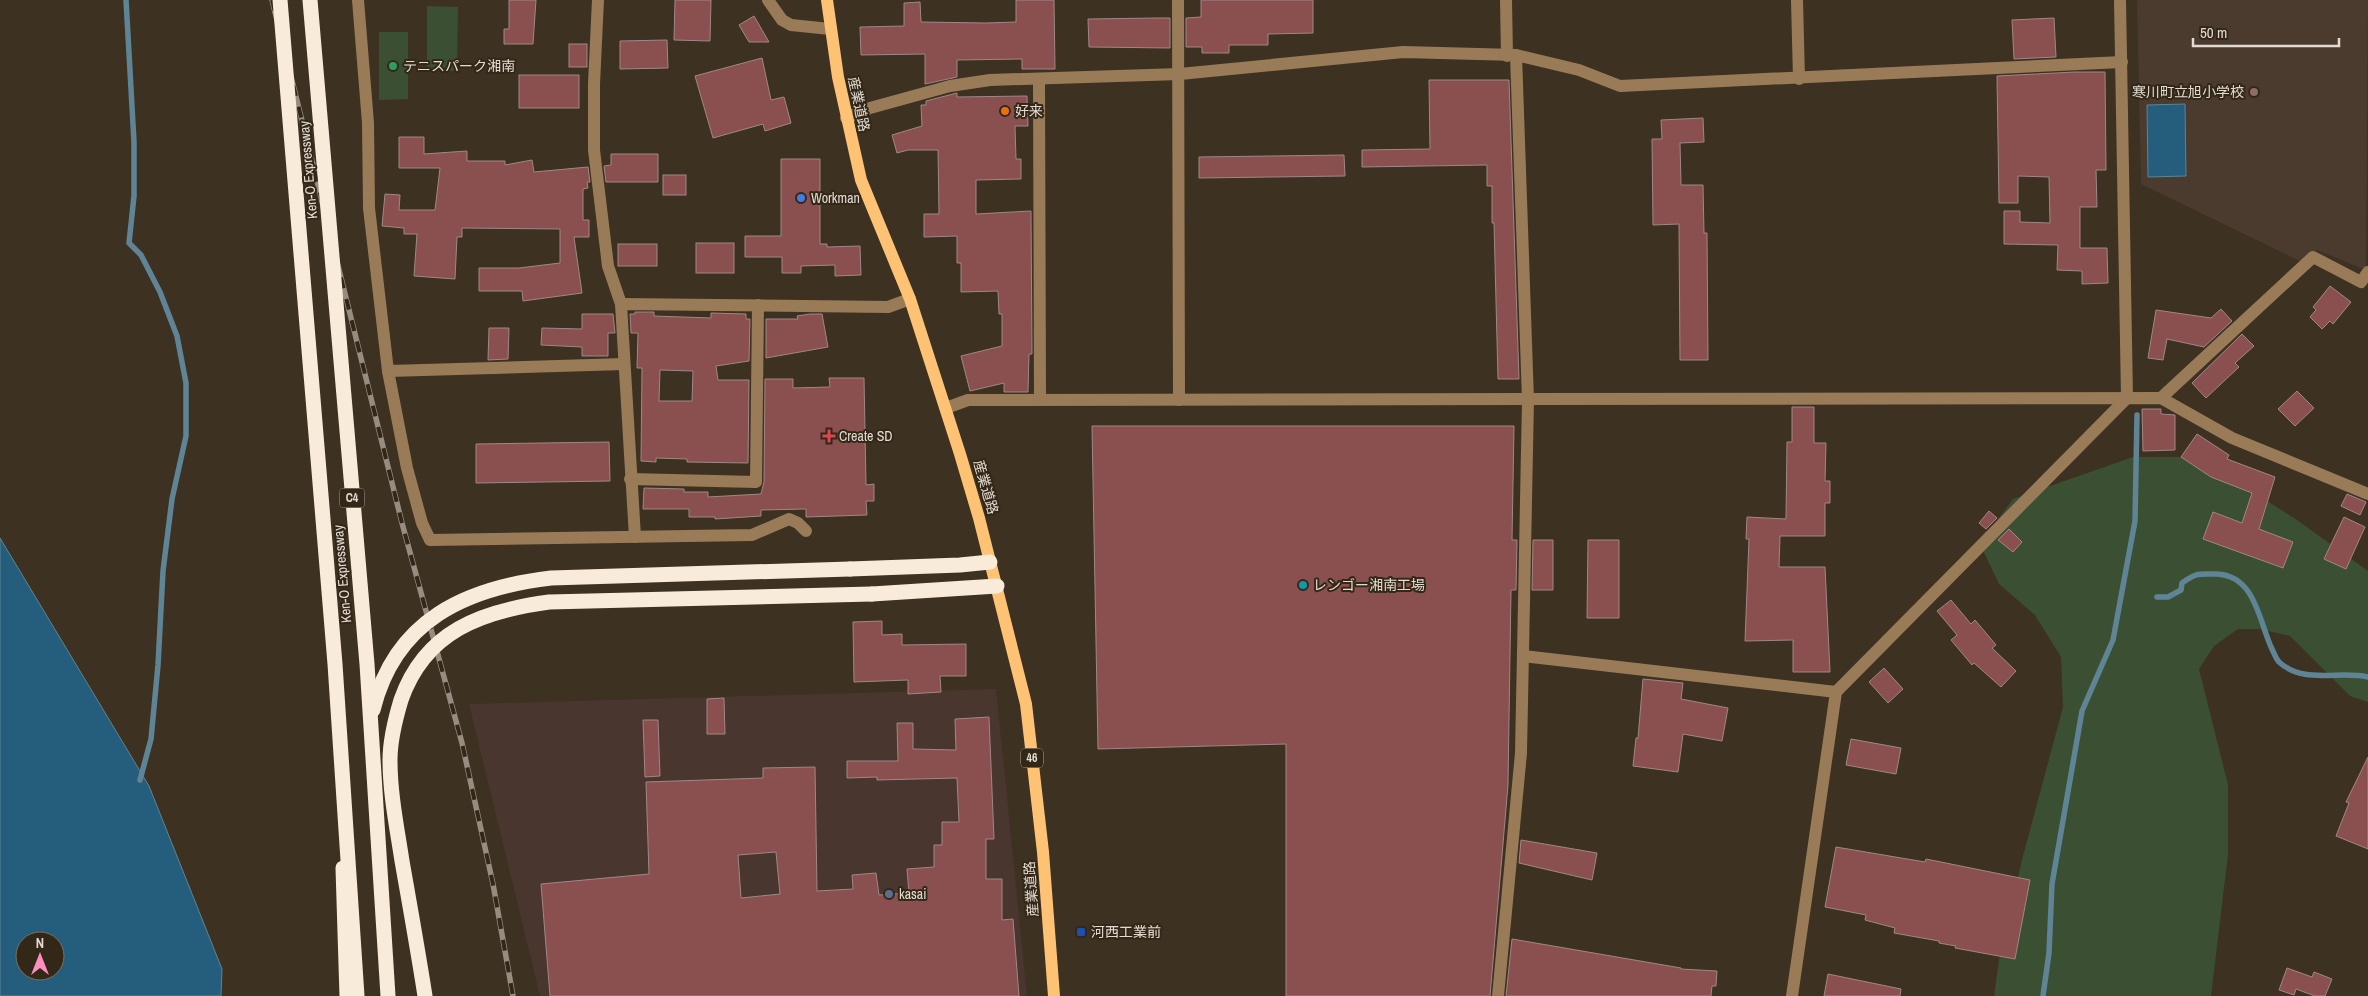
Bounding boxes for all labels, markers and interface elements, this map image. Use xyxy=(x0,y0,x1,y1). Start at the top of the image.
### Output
scale bar xyxy=(2193,15,2339,47)
text: 50 m xyxy=(2200,22,2227,43)
place label: テニスパーク湘南 xyxy=(403,57,515,75)
marker: テニスパーク湘南 xyxy=(387,60,399,72)
street label: 産業道路 xyxy=(844,75,874,133)
place label: 寒川町立旭小学校 xyxy=(2132,83,2244,101)
marker: 寒川町立旭小学校 xyxy=(2248,86,2260,98)
place label: 好来 xyxy=(1015,102,1043,120)
marker: 好来 xyxy=(999,105,1011,117)
street label: Ken-O Expressway xyxy=(295,120,321,220)
place label: Workman xyxy=(811,189,860,207)
marker: Workman xyxy=(795,192,807,204)
place label: Create SD xyxy=(839,427,893,445)
marker: Create SD xyxy=(823,430,835,442)
street label: 産業道路 xyxy=(970,458,1002,516)
road number: C4 xyxy=(340,488,364,508)
street label: Ken-O Expressway xyxy=(329,524,355,624)
place label: レンゴー湘南工場 xyxy=(1313,576,1425,594)
marker: レンゴー湘南工場 xyxy=(1297,579,1309,591)
road number: 46 xyxy=(1021,748,1043,768)
street label: 産業道路 xyxy=(1020,860,1042,918)
place label: kasai xyxy=(899,885,926,903)
marker: kasai xyxy=(883,888,895,900)
place label: 河西工業前 xyxy=(1091,923,1161,941)
marker: 河西工業前 xyxy=(1075,926,1087,938)
north arrow xyxy=(15,931,65,981)
text: N xyxy=(36,934,44,952)

